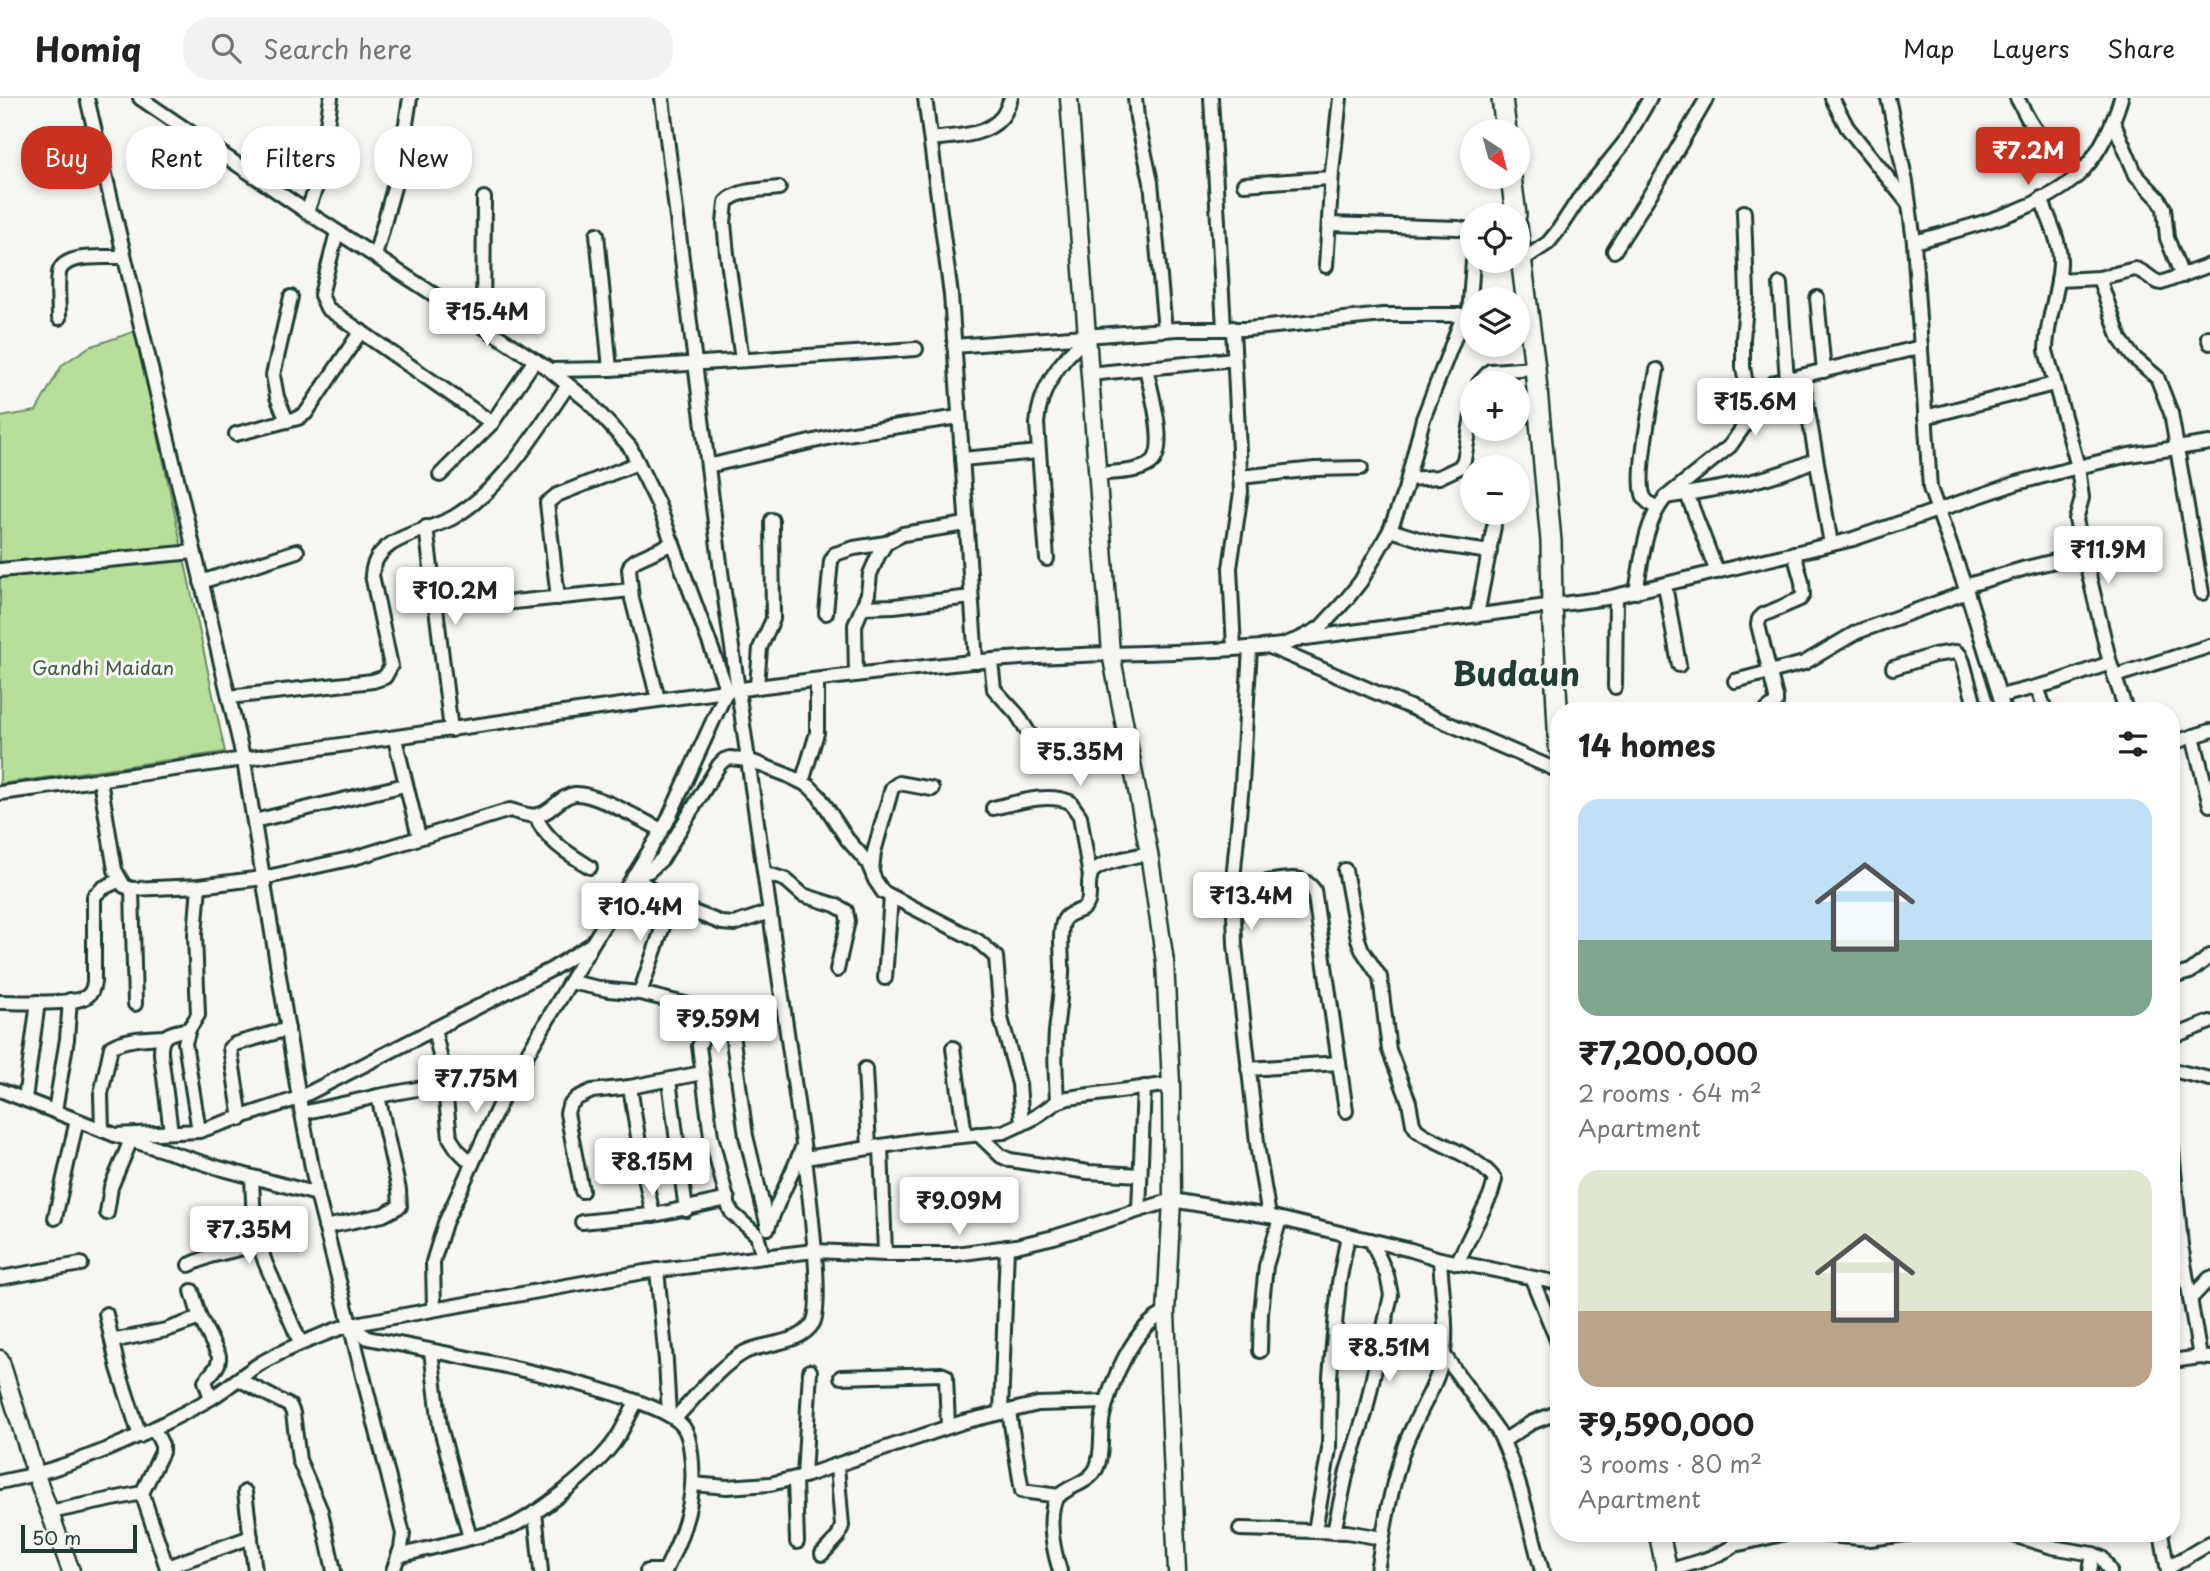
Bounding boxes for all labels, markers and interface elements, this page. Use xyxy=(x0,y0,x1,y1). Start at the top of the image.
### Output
search box xyxy=(183,17,673,80)
text: Homiq xyxy=(35,23,141,73)
icon: search xyxy=(207,29,245,67)
text: Search here xyxy=(263,29,412,68)
text: Map xyxy=(1903,30,1954,66)
text: Layers xyxy=(1992,30,2069,66)
text: Share xyxy=(2107,30,2175,66)
north arrow xyxy=(1460,119,1530,189)
map controls xyxy=(1460,119,1530,525)
chip: Buy xyxy=(21,126,112,189)
chip: Rent xyxy=(126,126,227,189)
chip: Filters xyxy=(241,126,360,189)
chip: New xyxy=(374,126,472,189)
pin: ₹7.2M xyxy=(1979,127,2077,187)
text: ₹7.2M xyxy=(1992,132,2064,167)
button: locate xyxy=(1460,203,1530,273)
button: layers xyxy=(1460,287,1530,357)
pin: ₹15.4M xyxy=(430,288,544,348)
text: ₹15.4M xyxy=(445,293,529,328)
button: + xyxy=(1460,371,1530,441)
pin: ₹15.6M xyxy=(1698,378,1812,438)
text: ₹15.6M xyxy=(1713,383,1797,418)
button: − xyxy=(1460,455,1530,525)
pin: ₹11.9M xyxy=(2051,526,2165,586)
text: ₹11.9M xyxy=(2070,531,2146,566)
pin: ₹10.2M xyxy=(398,568,512,627)
text: ₹10.2M xyxy=(412,572,498,607)
district label: Budaun xyxy=(1452,647,1580,697)
park label: Gandhi Maidan xyxy=(32,653,174,681)
text: 14 homes xyxy=(1578,722,1716,767)
icon: filters xyxy=(2114,725,2152,763)
pin: ₹5.35M xyxy=(1023,728,1137,788)
text: ₹5.35M xyxy=(1036,733,1124,768)
icon: home xyxy=(1802,844,1928,970)
pin: ₹13.4M xyxy=(1194,872,1308,932)
text: ₹13.4M xyxy=(1209,877,1293,912)
pin: ₹10.4M xyxy=(583,884,697,943)
text: ₹10.4M xyxy=(597,888,683,923)
pin: ₹9.59M xyxy=(661,996,775,1055)
text: ₹9.59M xyxy=(676,1000,760,1035)
text: ₹7,200,000 xyxy=(1578,1030,1758,1075)
pin: ₹7.75M xyxy=(419,1056,533,1115)
text: ₹7.75M xyxy=(434,1060,518,1095)
text: 2 rooms · 64 m² xyxy=(1578,1075,1762,1110)
text: Apartment xyxy=(1578,1110,1701,1145)
pin: ₹8.15M xyxy=(595,1138,709,1198)
text: ₹8.15M xyxy=(611,1143,693,1178)
pin: ₹9.09M xyxy=(902,1178,1016,1237)
text: ₹9.09M xyxy=(916,1182,1002,1217)
pin: ₹7.35M xyxy=(192,1206,306,1266)
text: ₹7.35M xyxy=(206,1211,292,1246)
icon: home xyxy=(1802,1215,1928,1341)
pin: ₹8.51M xyxy=(1332,1324,1446,1384)
text: ₹8.51M xyxy=(1348,1329,1430,1364)
text: ₹9,590,000 xyxy=(1578,1401,1754,1446)
text: 3 rooms · 80 m² xyxy=(1578,1446,1762,1481)
text: Apartment xyxy=(1578,1481,1701,1516)
scale bar xyxy=(21,1522,136,1554)
text: 50 m xyxy=(32,1523,81,1551)

